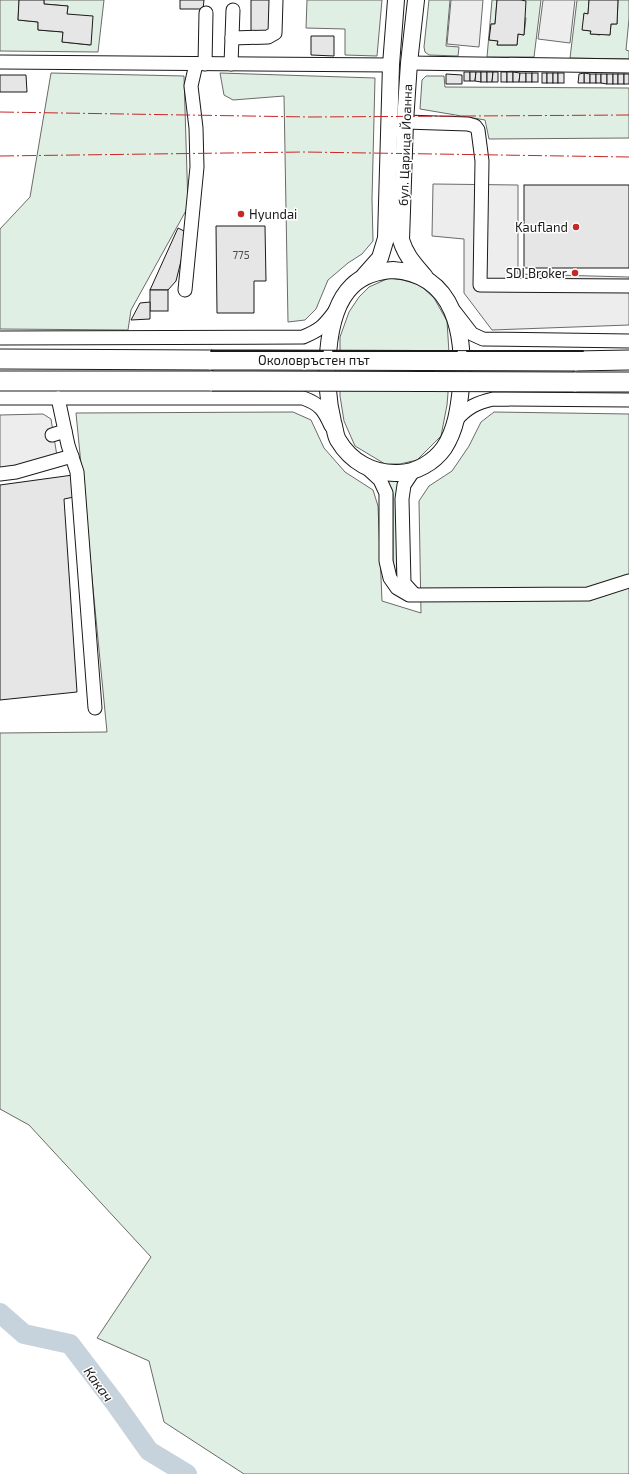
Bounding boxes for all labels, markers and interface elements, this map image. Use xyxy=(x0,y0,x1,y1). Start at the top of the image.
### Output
street label: бул. Царица Йоанна xyxy=(395,84,415,206)
place label: Hyundai xyxy=(249,206,297,222)
marker: Hyundai xyxy=(236,209,246,219)
place label: Kaufland xyxy=(515,219,568,235)
marker: Kaufland xyxy=(571,222,581,232)
house number: 775 xyxy=(232,248,250,261)
place label: SDI Broker xyxy=(506,265,567,281)
marker: SDI Broker xyxy=(570,268,580,278)
street label: Околовръстен път xyxy=(258,352,371,368)
water label: Какач xyxy=(81,1363,117,1405)

